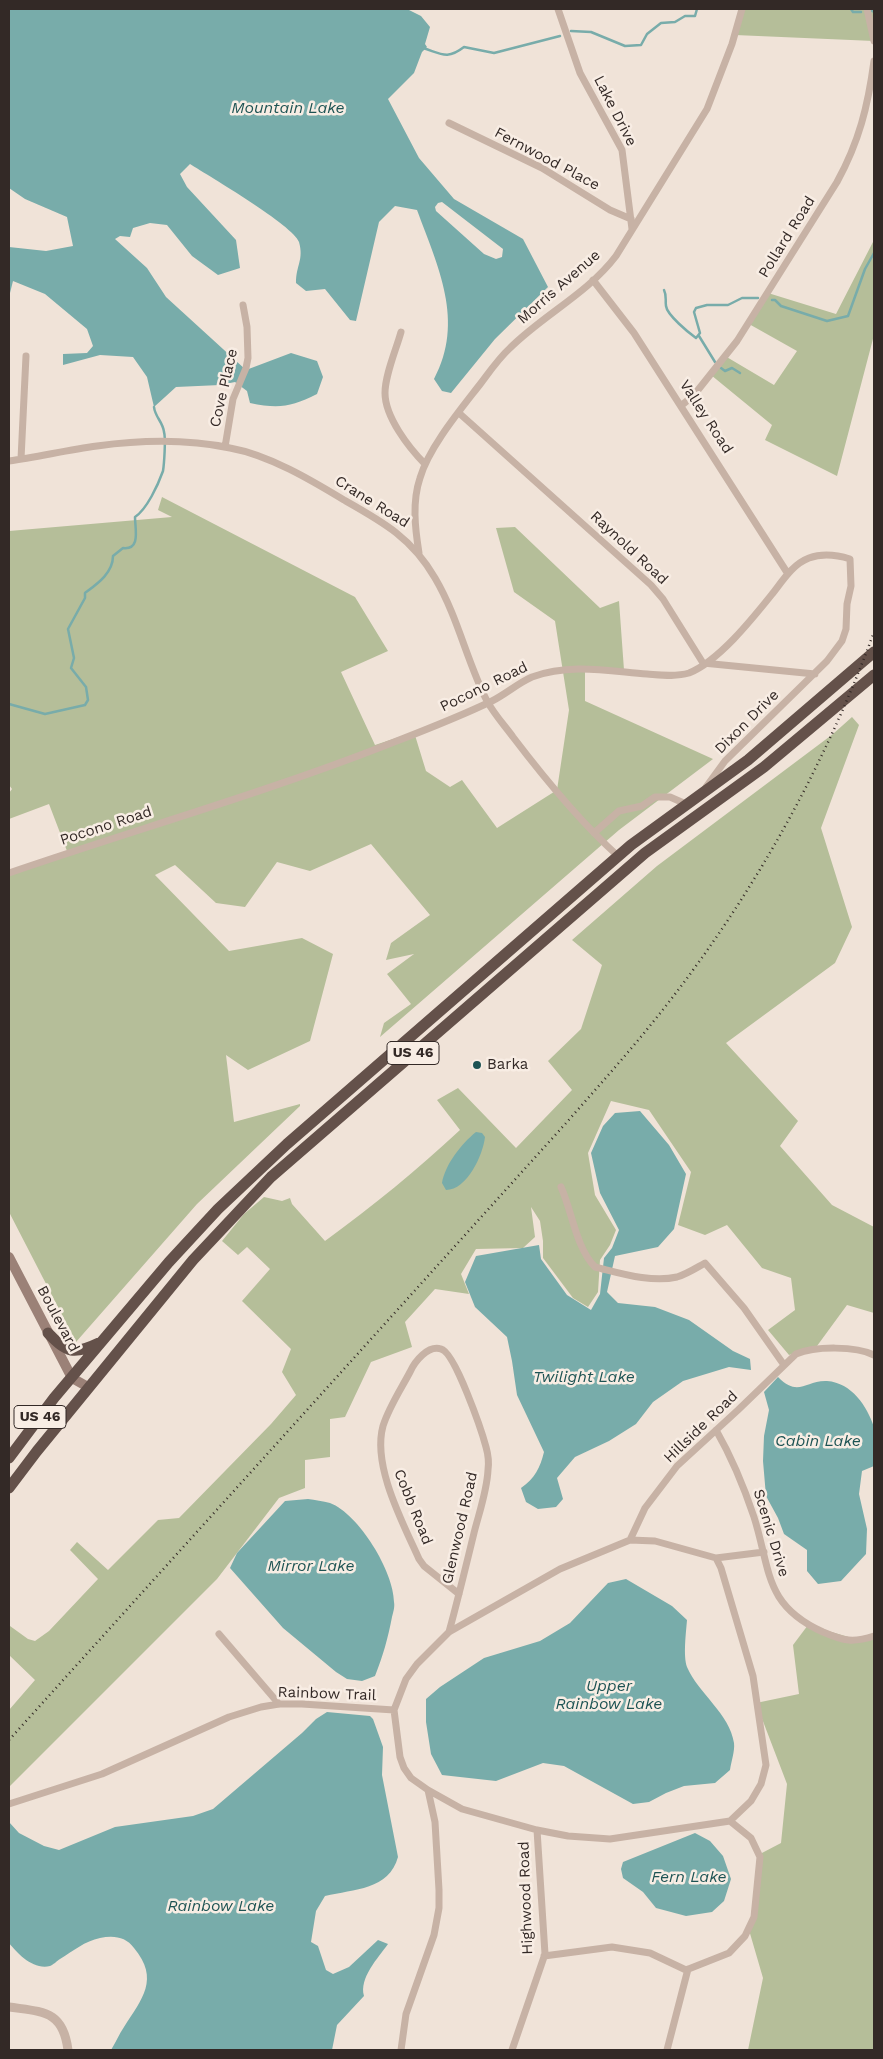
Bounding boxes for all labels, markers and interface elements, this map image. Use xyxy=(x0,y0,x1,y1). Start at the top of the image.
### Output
street label: Lake Drive xyxy=(590,73,640,149)
water label: Mountain Lake xyxy=(231,98,345,118)
street label: Fernwood Place xyxy=(491,124,603,194)
street label: Pollard Road xyxy=(755,193,819,281)
street label: Morris Avenue xyxy=(514,246,604,328)
street label: Cove Place xyxy=(206,347,242,429)
street label: Valley Road xyxy=(676,377,736,457)
street label: Crane Road xyxy=(331,472,413,532)
street label: Raynold Road xyxy=(586,507,672,589)
street label: Pocono Road xyxy=(437,658,531,716)
street label: Dixon Drive xyxy=(711,686,783,758)
street label: Pocono Road xyxy=(58,803,154,849)
road number: US 46 xyxy=(387,1042,439,1064)
place label: Barka xyxy=(487,1056,528,1074)
marker: Barka xyxy=(471,1059,483,1071)
street label: Boulevard xyxy=(33,1283,83,1355)
water label: Twilight Lake xyxy=(533,1367,635,1387)
street label: Hillside Road xyxy=(660,1387,742,1467)
road number: US 46 xyxy=(14,1405,66,1428)
water label: Cabin Lake xyxy=(775,1431,861,1451)
street label: Cobb Road xyxy=(390,1467,436,1547)
street label: Glenwood Road xyxy=(438,1470,482,1586)
street label: Scenic Drive xyxy=(749,1487,793,1579)
water label: Mirror Lake xyxy=(267,1556,355,1576)
water label: Upper Rainbow Lake xyxy=(556,1676,662,1714)
street label: Rainbow Trail xyxy=(277,1683,377,1705)
street label: Highwood Road xyxy=(515,1841,537,1955)
water label: Fern Lake xyxy=(651,1867,727,1887)
water label: Rainbow Lake xyxy=(168,1896,274,1916)

